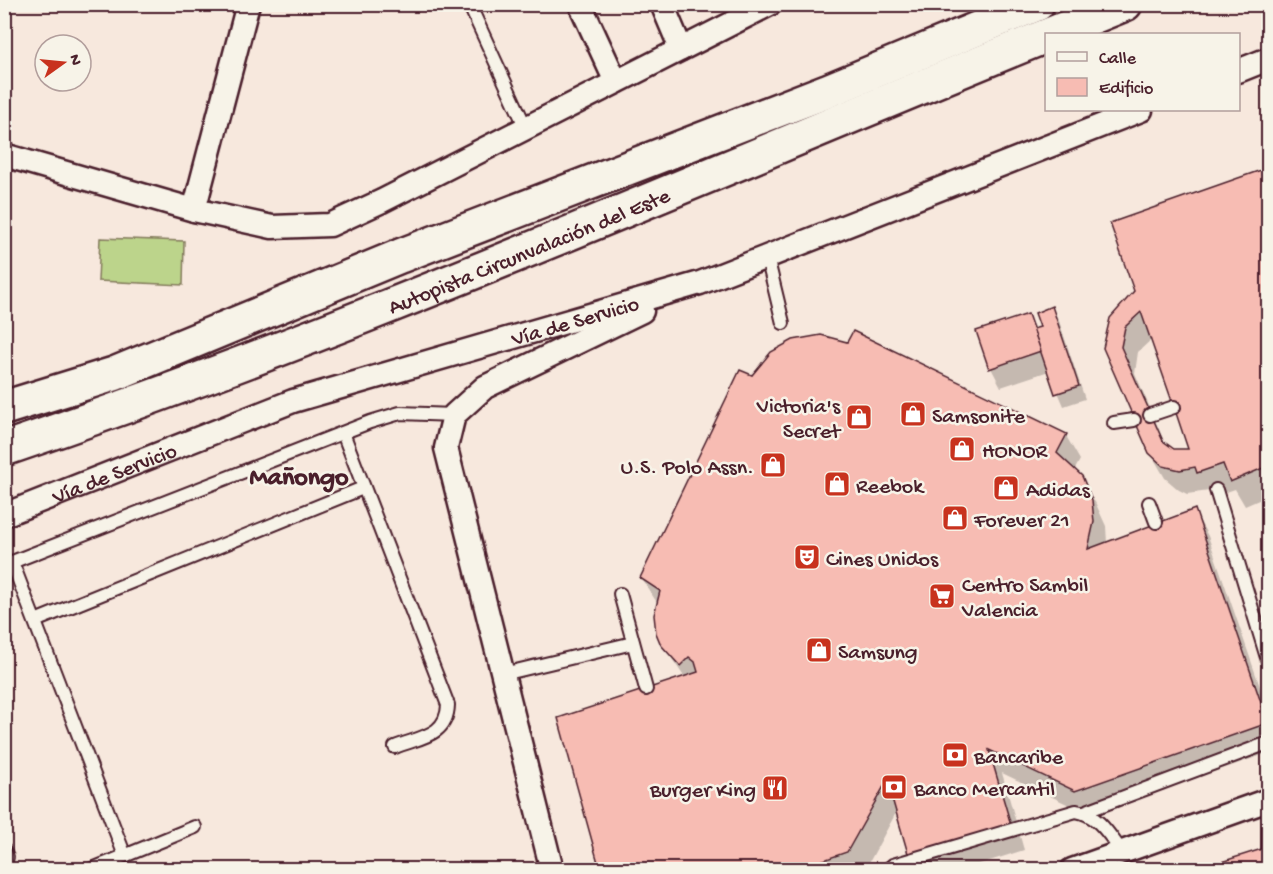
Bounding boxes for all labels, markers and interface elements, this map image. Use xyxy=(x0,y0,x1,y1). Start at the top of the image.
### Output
north arrow xyxy=(33,33,93,93)
legend xyxy=(1045,33,1240,111)
text: Calle xyxy=(1099,49,1137,70)
text: N xyxy=(64,53,85,68)
text: Edificio xyxy=(1099,79,1153,100)
street label: Autopista Circunvalación del Este xyxy=(385,184,675,322)
street label: Vía de Servicio xyxy=(508,292,643,354)
place label: Victoria's Secret xyxy=(756,395,842,446)
shop icon: Samsonite xyxy=(898,399,928,429)
shop icon: Victoria's Secret xyxy=(844,402,874,432)
place label: Samsonite xyxy=(932,405,1026,431)
shop icon: HONOR xyxy=(947,434,977,464)
street label: Vía de Servicio xyxy=(48,439,181,512)
place label: HONOR xyxy=(982,440,1048,466)
shop icon: U.S. Polo Assn. xyxy=(758,450,788,480)
place label: U.S. Polo Assn. xyxy=(621,456,754,482)
district label: Mañongo xyxy=(250,464,349,495)
shop icon: Reebok xyxy=(822,469,852,499)
shop icon: Adidas xyxy=(991,473,1021,503)
place label: Reebok xyxy=(856,475,925,501)
place label: Adidas xyxy=(1026,479,1091,505)
shop icon: Forever 21 xyxy=(940,503,970,533)
place label: Forever 21 xyxy=(973,509,1070,535)
theatre icon: Cines Unidos xyxy=(792,542,822,572)
place label: Cines Unidos xyxy=(826,548,939,574)
place label: Centro Sambil Valencia xyxy=(961,574,1089,625)
supermarket icon: Centro Sambil Valencia xyxy=(927,581,957,611)
shop icon: Samsung xyxy=(804,635,834,665)
place label: Samsung xyxy=(838,641,917,667)
bank icon: Bancaribe xyxy=(940,740,970,770)
place label: Bancaribe xyxy=(973,746,1064,772)
bank icon: Banco Mercantil xyxy=(879,772,909,802)
restaurant icon: Burger King xyxy=(760,773,790,803)
place label: Banco Mercantil xyxy=(913,778,1055,804)
place label: Burger King xyxy=(649,779,756,805)

